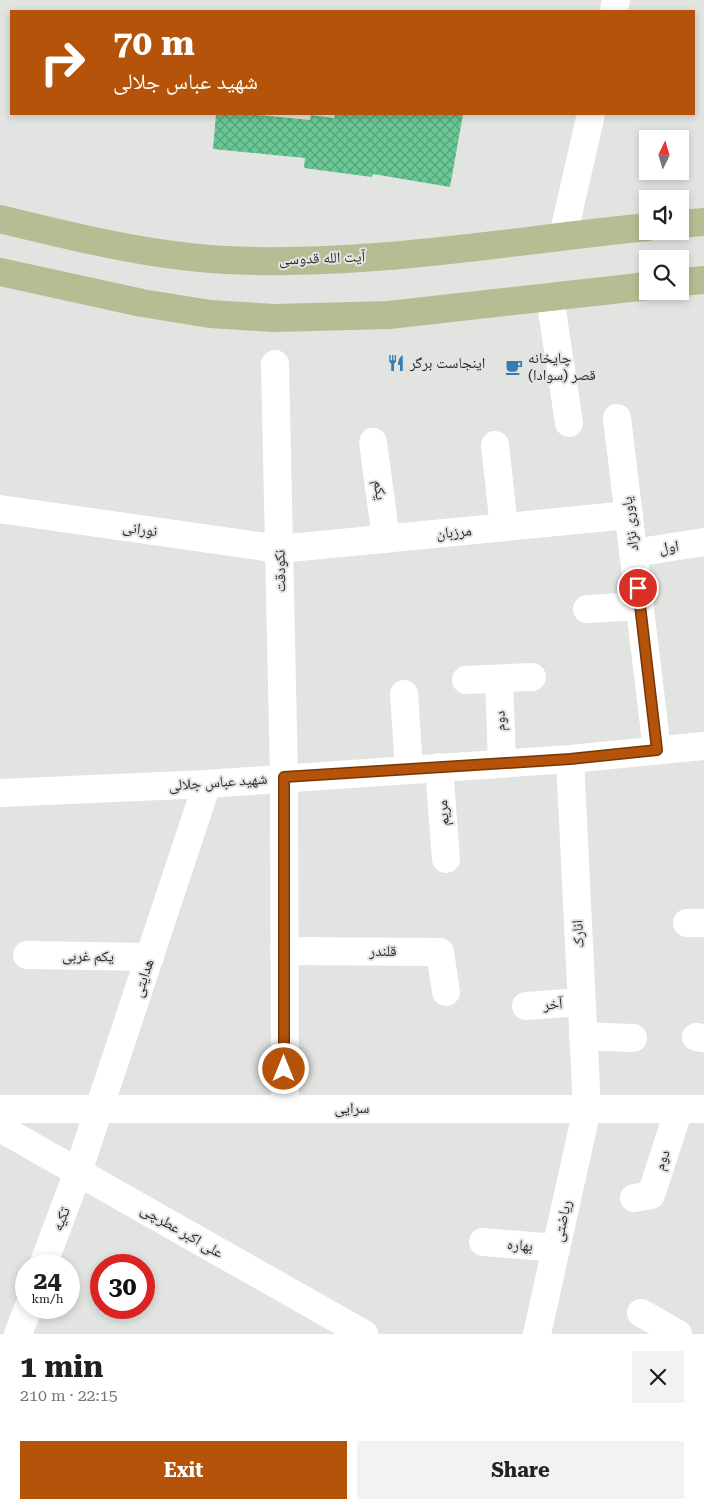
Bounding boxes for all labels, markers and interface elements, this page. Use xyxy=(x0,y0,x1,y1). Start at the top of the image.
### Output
text: 70 m xyxy=(113,23,195,64)
icon: right xyxy=(30,30,95,95)
text: شهید عباس جلالی xyxy=(113,69,258,94)
north arrow xyxy=(639,130,689,180)
map controls xyxy=(639,130,689,300)
button: sound xyxy=(639,190,689,240)
street label: آیت الله قدوسی xyxy=(279,247,367,270)
button: search xyxy=(639,250,689,300)
place label: چایخانه قصر (سوادا) xyxy=(528,349,596,384)
restaurant icon: اینجاست برگر xyxy=(386,353,406,373)
place label: اینجاست برگر xyxy=(409,354,485,372)
cafe icon: چایخانه قصر (سوادا) xyxy=(504,357,524,377)
street label: یکم xyxy=(369,479,390,502)
street label: یاوری نژاد xyxy=(618,495,643,552)
street label: نورانی xyxy=(121,518,159,541)
street label: مرزبان xyxy=(436,521,473,544)
street label: اول xyxy=(658,537,680,558)
street label: نکودقت xyxy=(271,549,289,593)
pin xyxy=(617,567,659,609)
icon: arrive xyxy=(624,574,652,602)
street label: دوم xyxy=(491,710,510,732)
street label: شهید عباس جلالی xyxy=(168,770,268,795)
street label: مریم xyxy=(433,799,454,827)
street label: انارک xyxy=(568,919,588,949)
street label: قلندر xyxy=(368,942,397,960)
street label: یکم غربی xyxy=(62,947,114,966)
street label: هدایتی xyxy=(128,957,159,1000)
street label: آخر xyxy=(542,994,564,1014)
position arrow xyxy=(257,1042,309,1094)
street label: سرایی xyxy=(335,1099,370,1118)
street label: دوم xyxy=(650,1147,675,1173)
street label: ریاضتی xyxy=(549,1198,576,1244)
street label: علی اکبر عطرچی xyxy=(137,1200,227,1263)
street label: تکیه xyxy=(48,1204,74,1234)
street label: بهاره xyxy=(506,1235,534,1255)
speed limit sign: 30 xyxy=(90,1254,155,1319)
text: 24 xyxy=(33,1266,62,1295)
text: km/h xyxy=(31,1292,64,1306)
text: 1 min xyxy=(20,1349,103,1384)
button: close xyxy=(632,1351,684,1403)
text: 210 m · 22:15 xyxy=(20,1386,118,1405)
button: Exit xyxy=(20,1441,347,1499)
button: Share xyxy=(357,1441,684,1499)

